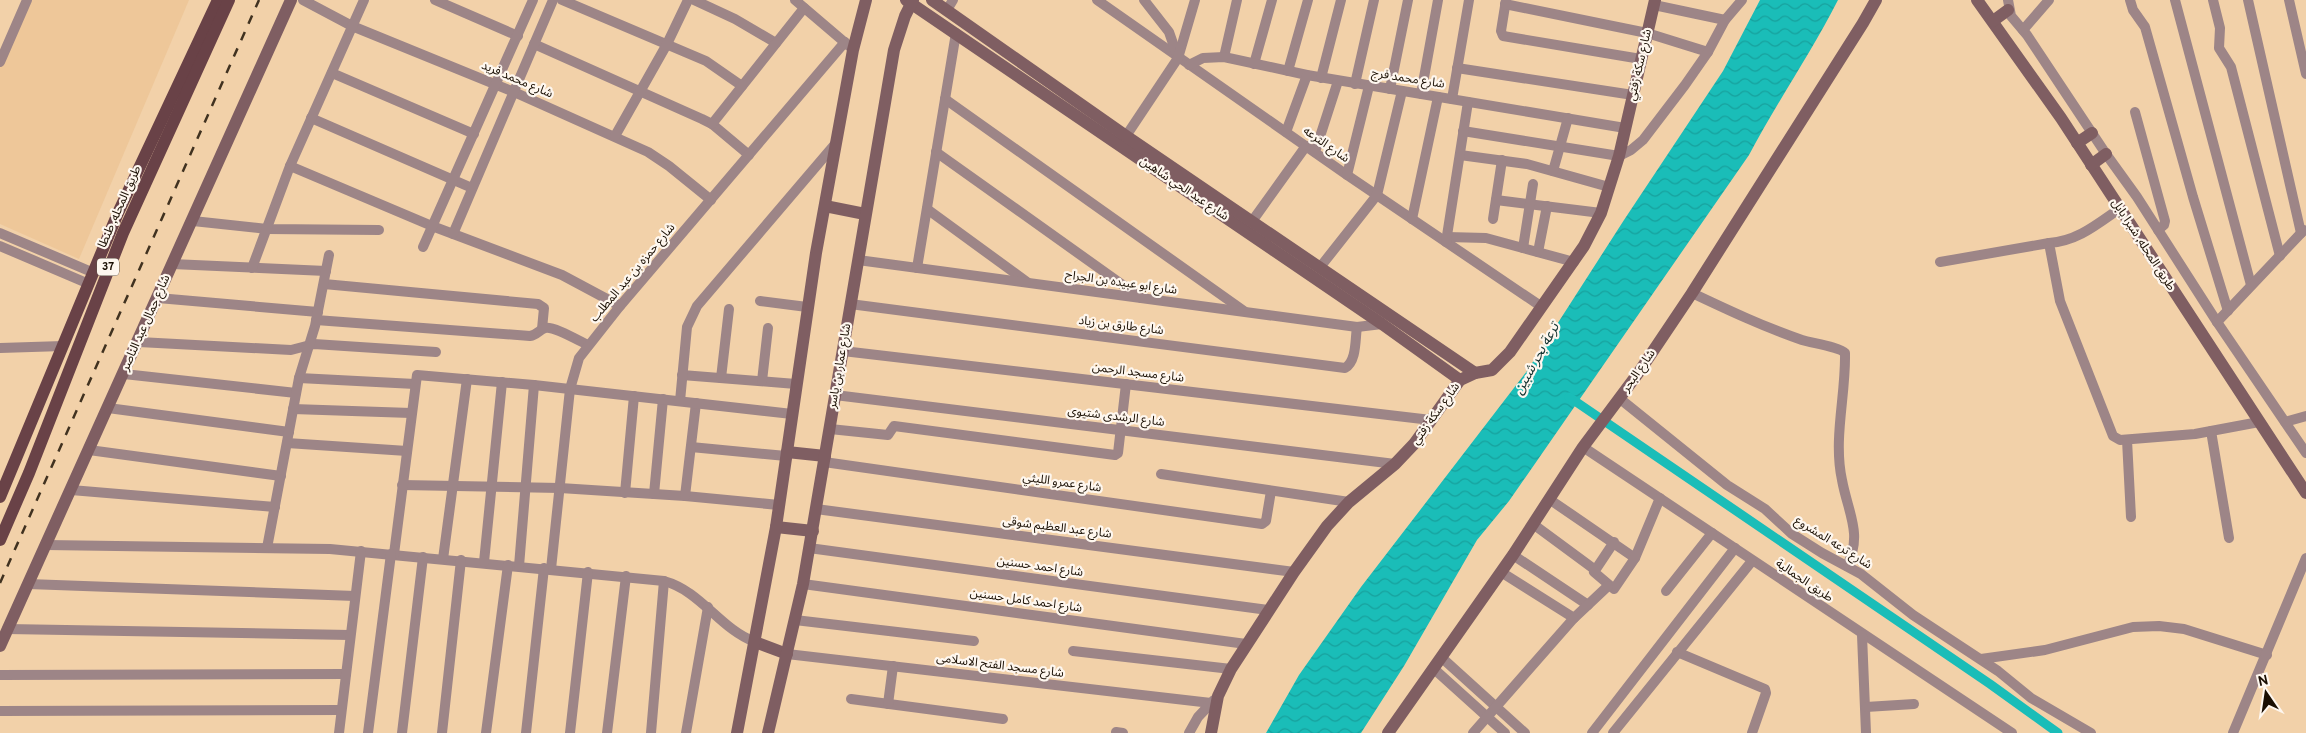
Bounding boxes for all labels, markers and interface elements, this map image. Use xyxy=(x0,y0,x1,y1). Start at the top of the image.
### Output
street label: شارع سكة زفتي xyxy=(1624,28,1657,103)
street label: شارع محمد فريد xyxy=(479,58,555,102)
street label: شارع محمد فرج xyxy=(1370,65,1446,93)
street label: شارع الترعه xyxy=(1300,123,1352,167)
street label: شارع عبد الحي شاهين xyxy=(1136,153,1232,225)
street label: طريق المحله, طنطا xyxy=(95,163,145,251)
street label: طريق المحله, شبرا بابل xyxy=(2107,196,2179,294)
street label: شارع حمزه بن عبد المطلب xyxy=(587,220,679,326)
road number: 37 xyxy=(97,258,119,276)
street label: شارع ابو عبيده بن الجراح xyxy=(1064,267,1178,299)
street label: شارع جمال عبد الناصر xyxy=(117,273,174,374)
street label: شارع طارق بن زياد xyxy=(1078,313,1164,339)
water label: ترعة بحر شبين xyxy=(1510,319,1565,398)
street label: شارع عمار بن ياسر xyxy=(824,322,855,411)
street label: شارع البحر xyxy=(1618,346,1660,396)
street label: شارع مسجد الرحمن xyxy=(1091,359,1185,387)
street label: شارع سكة زفتي xyxy=(1408,380,1465,449)
street label: شارع الرشدى شتيوى xyxy=(1067,403,1165,431)
street label: شارع عمرو الليثي xyxy=(1021,470,1102,497)
street label: شارع عبد العظيم شوقى xyxy=(1002,513,1112,543)
street label: شارع ترعه المشروع xyxy=(1791,513,1875,573)
street label: شارع احمد حسنين xyxy=(996,553,1084,581)
street label: طريق الجمالية xyxy=(1772,556,1836,606)
street label: شارع احمد كامل حسنين xyxy=(969,585,1083,617)
street label: شارع مسجد الفتح الاسلامى xyxy=(935,650,1065,682)
north arrow xyxy=(2241,668,2291,718)
text: N xyxy=(2257,672,2270,691)

